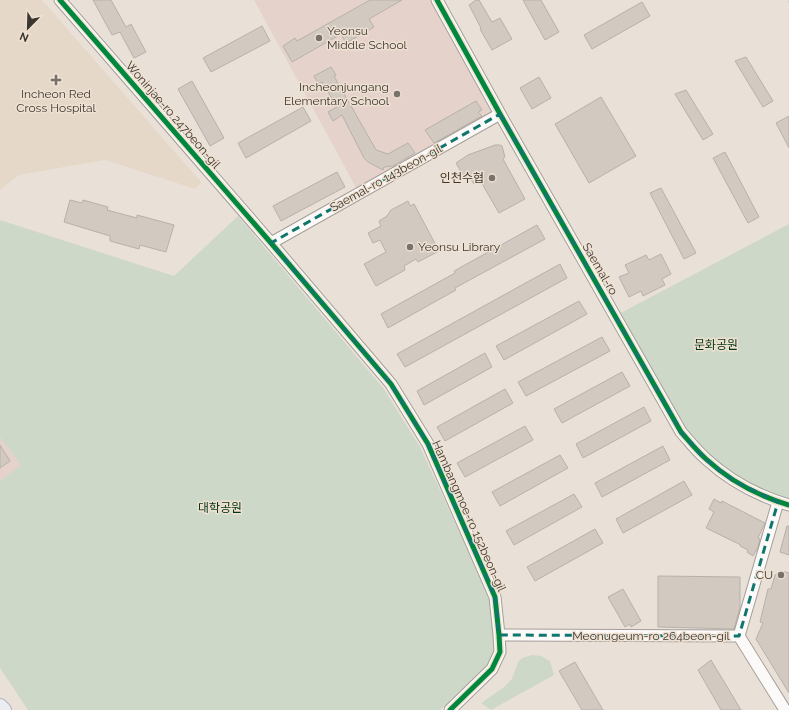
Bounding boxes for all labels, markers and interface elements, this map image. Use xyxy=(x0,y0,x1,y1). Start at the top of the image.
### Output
north arrow xyxy=(8,8,48,48)
place label: Yeonsu Middle School xyxy=(327,24,408,52)
text: N xyxy=(18,29,31,44)
marker: Yeonsu Middle School xyxy=(314,33,324,43)
street label: Woninjae-ro 247beon-gil xyxy=(123,59,224,172)
marker: Incheon Red Cross Hospital xyxy=(50,74,62,86)
place label: Incheonjungang Elementary School xyxy=(284,80,390,108)
place label: Incheon Red Cross Hospital xyxy=(16,87,97,115)
marker: Incheonjungang Elementary School xyxy=(392,89,402,99)
street label: Saemal-ro 143beon-gil xyxy=(328,141,445,215)
place label: 인천수협 xyxy=(440,171,484,185)
marker: 인천수협 xyxy=(487,173,497,183)
place label: Yeonsu Library xyxy=(418,240,501,254)
street label: Saemal-ro xyxy=(580,241,620,297)
marker: Yeonsu Library xyxy=(405,242,415,252)
park label: 문화공원 xyxy=(694,338,738,352)
street label: Hambangmoe-ro 152beon-gil xyxy=(429,438,509,594)
park label: 대학공원 xyxy=(198,501,242,515)
place label: CU xyxy=(756,568,773,582)
marker: CU xyxy=(776,570,786,580)
street label: Meonugeum-ro 264beon-gil xyxy=(572,629,731,643)

